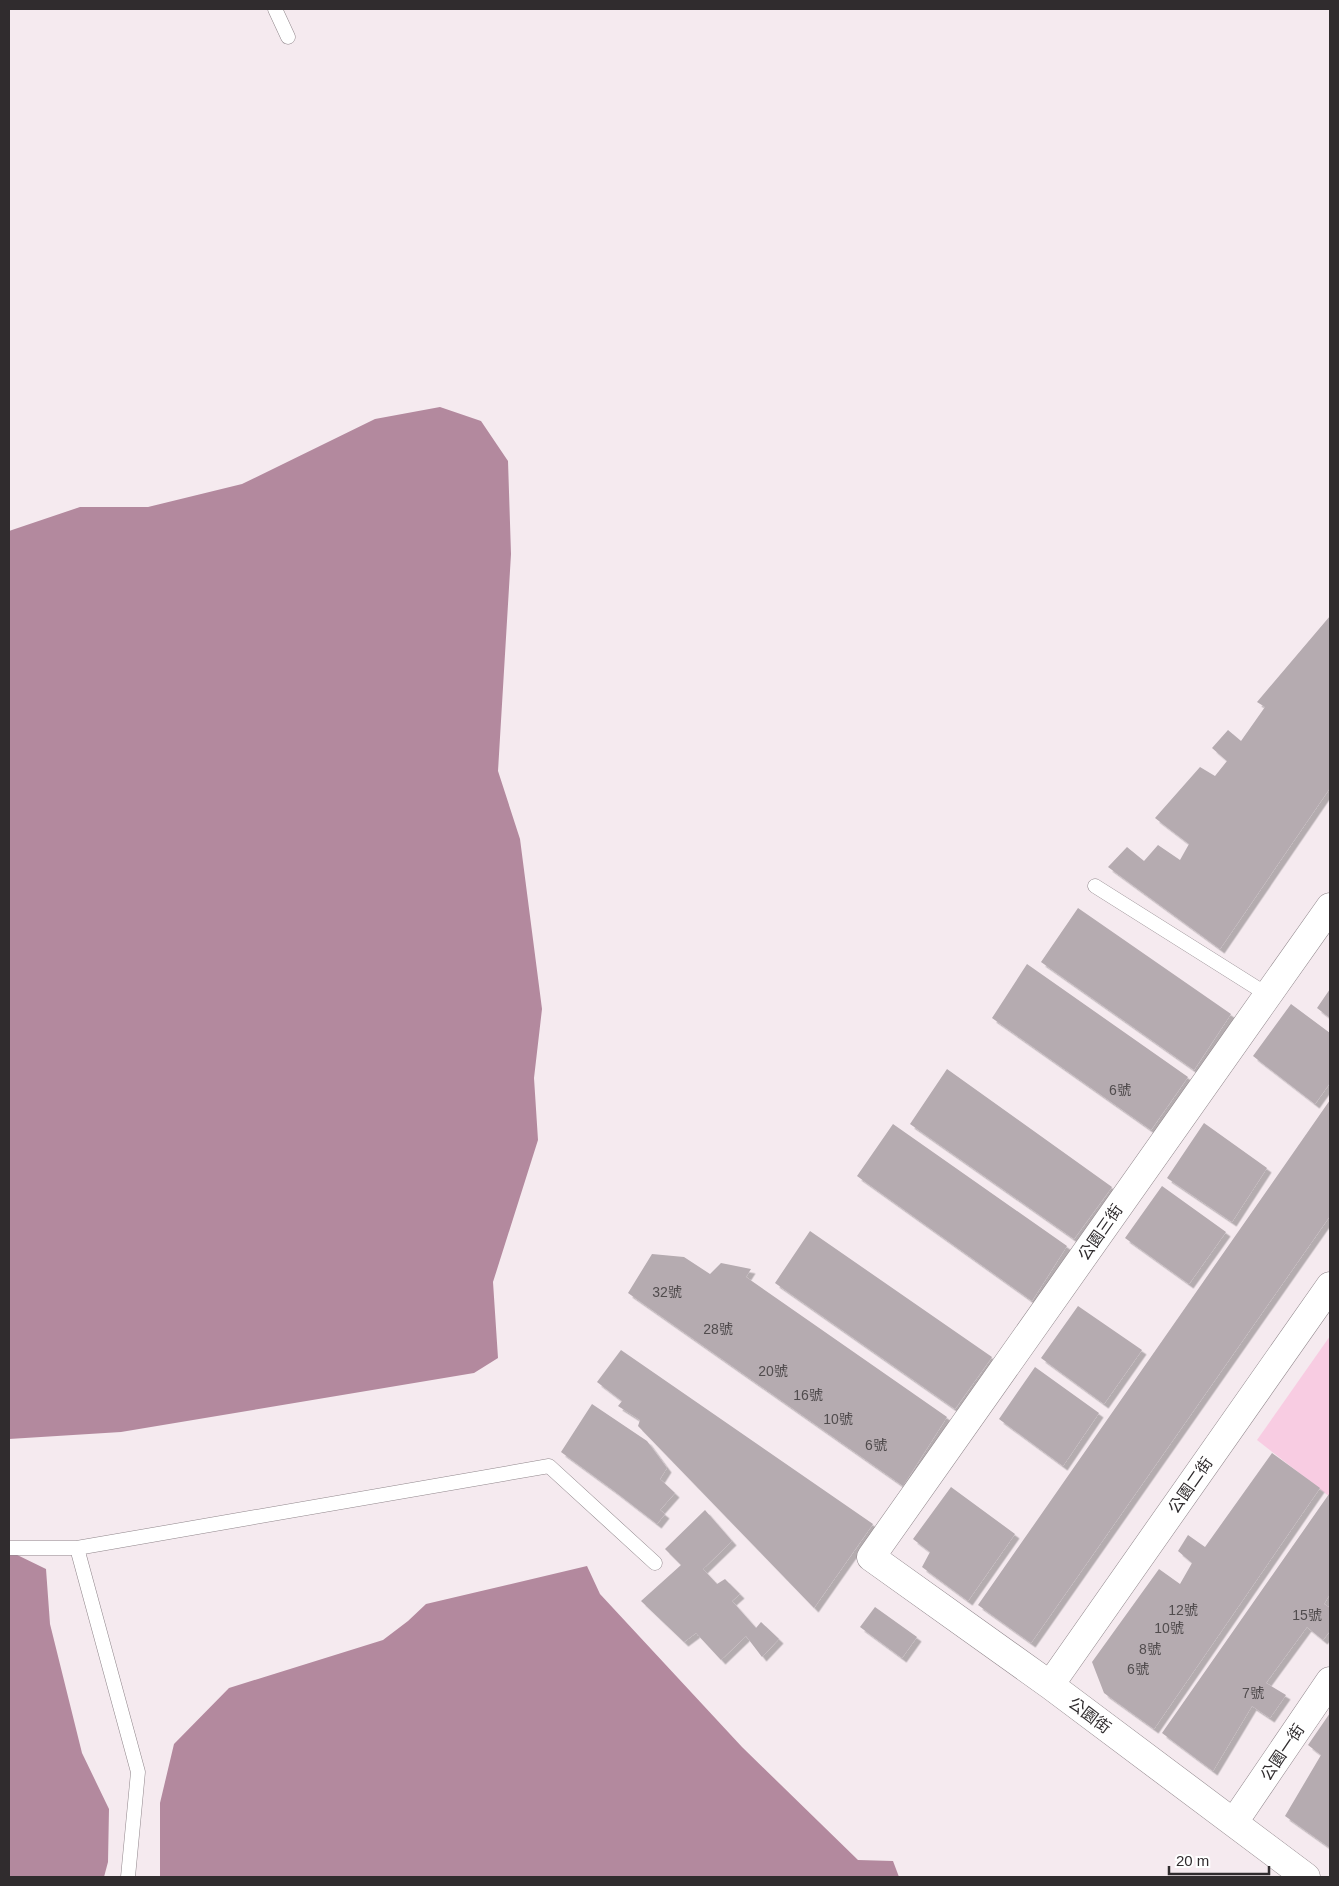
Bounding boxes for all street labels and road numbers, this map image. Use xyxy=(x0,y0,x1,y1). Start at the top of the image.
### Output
street label: 公園三街 xyxy=(1075,1201,1126,1263)
street label: 公園二街 xyxy=(1165,1454,1216,1516)
street label: 公園街 xyxy=(1065,1694,1114,1737)
street label: 公園一街 xyxy=(1257,1721,1307,1784)

